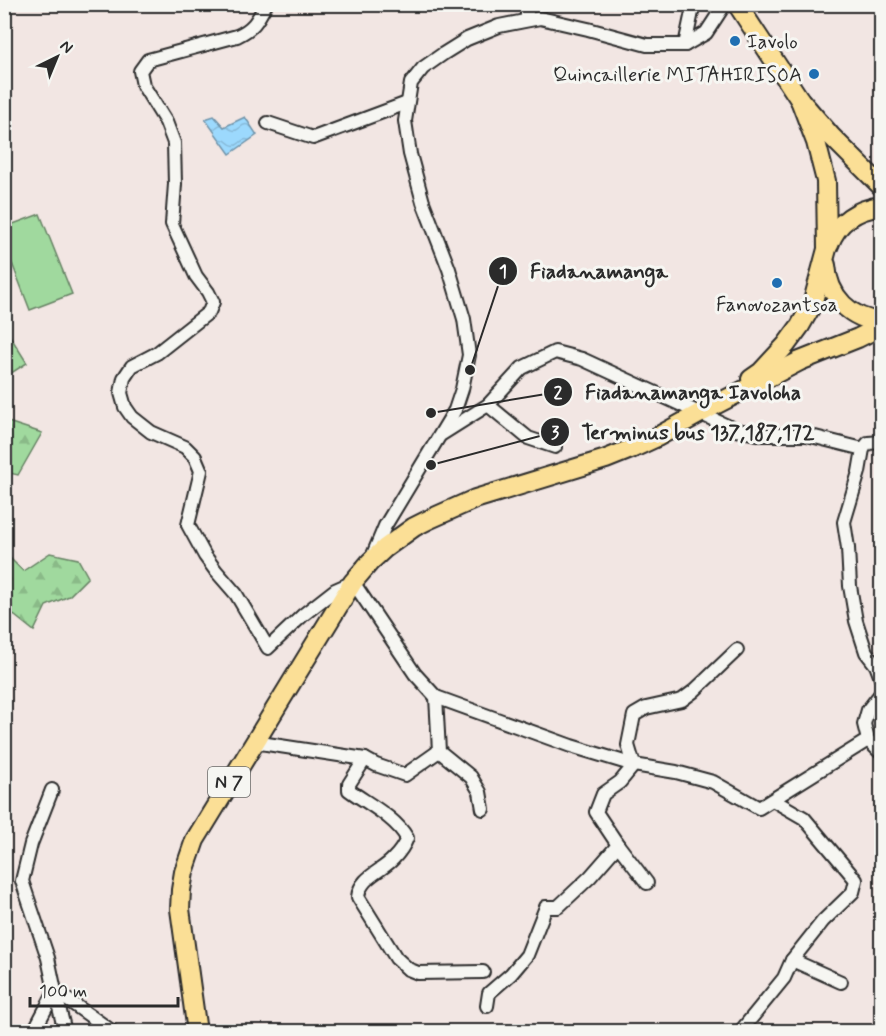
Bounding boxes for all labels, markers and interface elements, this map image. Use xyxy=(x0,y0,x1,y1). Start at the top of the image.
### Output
north arrow xyxy=(27,27,87,87)
place label: Iavolo xyxy=(747,29,798,56)
marker: Iavolo xyxy=(728,34,742,48)
text: N xyxy=(55,36,77,58)
place label: Quincaillerie MITAHIRISOA xyxy=(553,62,802,89)
marker: Quincaillerie MITAHIRISOA xyxy=(807,67,821,81)
callout: Fiadanamanga xyxy=(488,251,680,290)
text: Fiadanamanga xyxy=(530,258,669,288)
text: 1 xyxy=(499,260,507,284)
marker: Fanovozantsoa xyxy=(770,276,784,290)
place label: Fanovozantsoa xyxy=(716,292,838,319)
callout: Fiadanamanga Iavoloha xyxy=(543,373,813,412)
text: Fiadanamanga Iavoloha xyxy=(585,379,801,409)
text: 2 xyxy=(554,381,563,405)
callout: Terminus bus 137,187,172 xyxy=(540,413,826,452)
text: Terminus bus 137,187,172 xyxy=(582,419,815,447)
text: 3 xyxy=(551,421,560,445)
road number: N 7 xyxy=(208,767,250,797)
scale bar xyxy=(30,970,178,1008)
text: 100 m xyxy=(39,980,87,1004)

